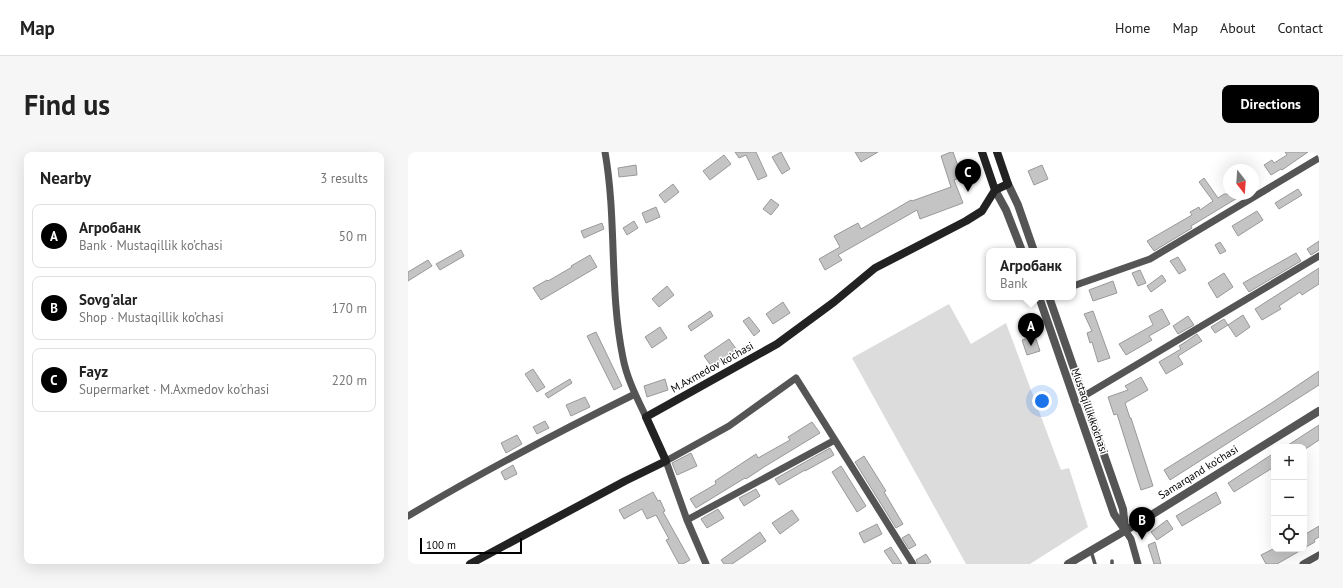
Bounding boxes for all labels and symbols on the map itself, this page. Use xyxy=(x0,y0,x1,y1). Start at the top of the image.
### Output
pin: C xyxy=(955,159,981,192)
north arrow xyxy=(1223,164,1259,200)
pin: A xyxy=(1018,313,1044,346)
street label: M.Axmedov ko'chasi xyxy=(668,338,756,396)
street label: Mustaqillik ko’chasi xyxy=(1069,366,1111,456)
your location xyxy=(1032,391,1052,411)
street label: Samarqand ko'chasi xyxy=(1156,442,1241,502)
pin: B xyxy=(1129,507,1155,540)
scale bar xyxy=(420,536,522,555)

